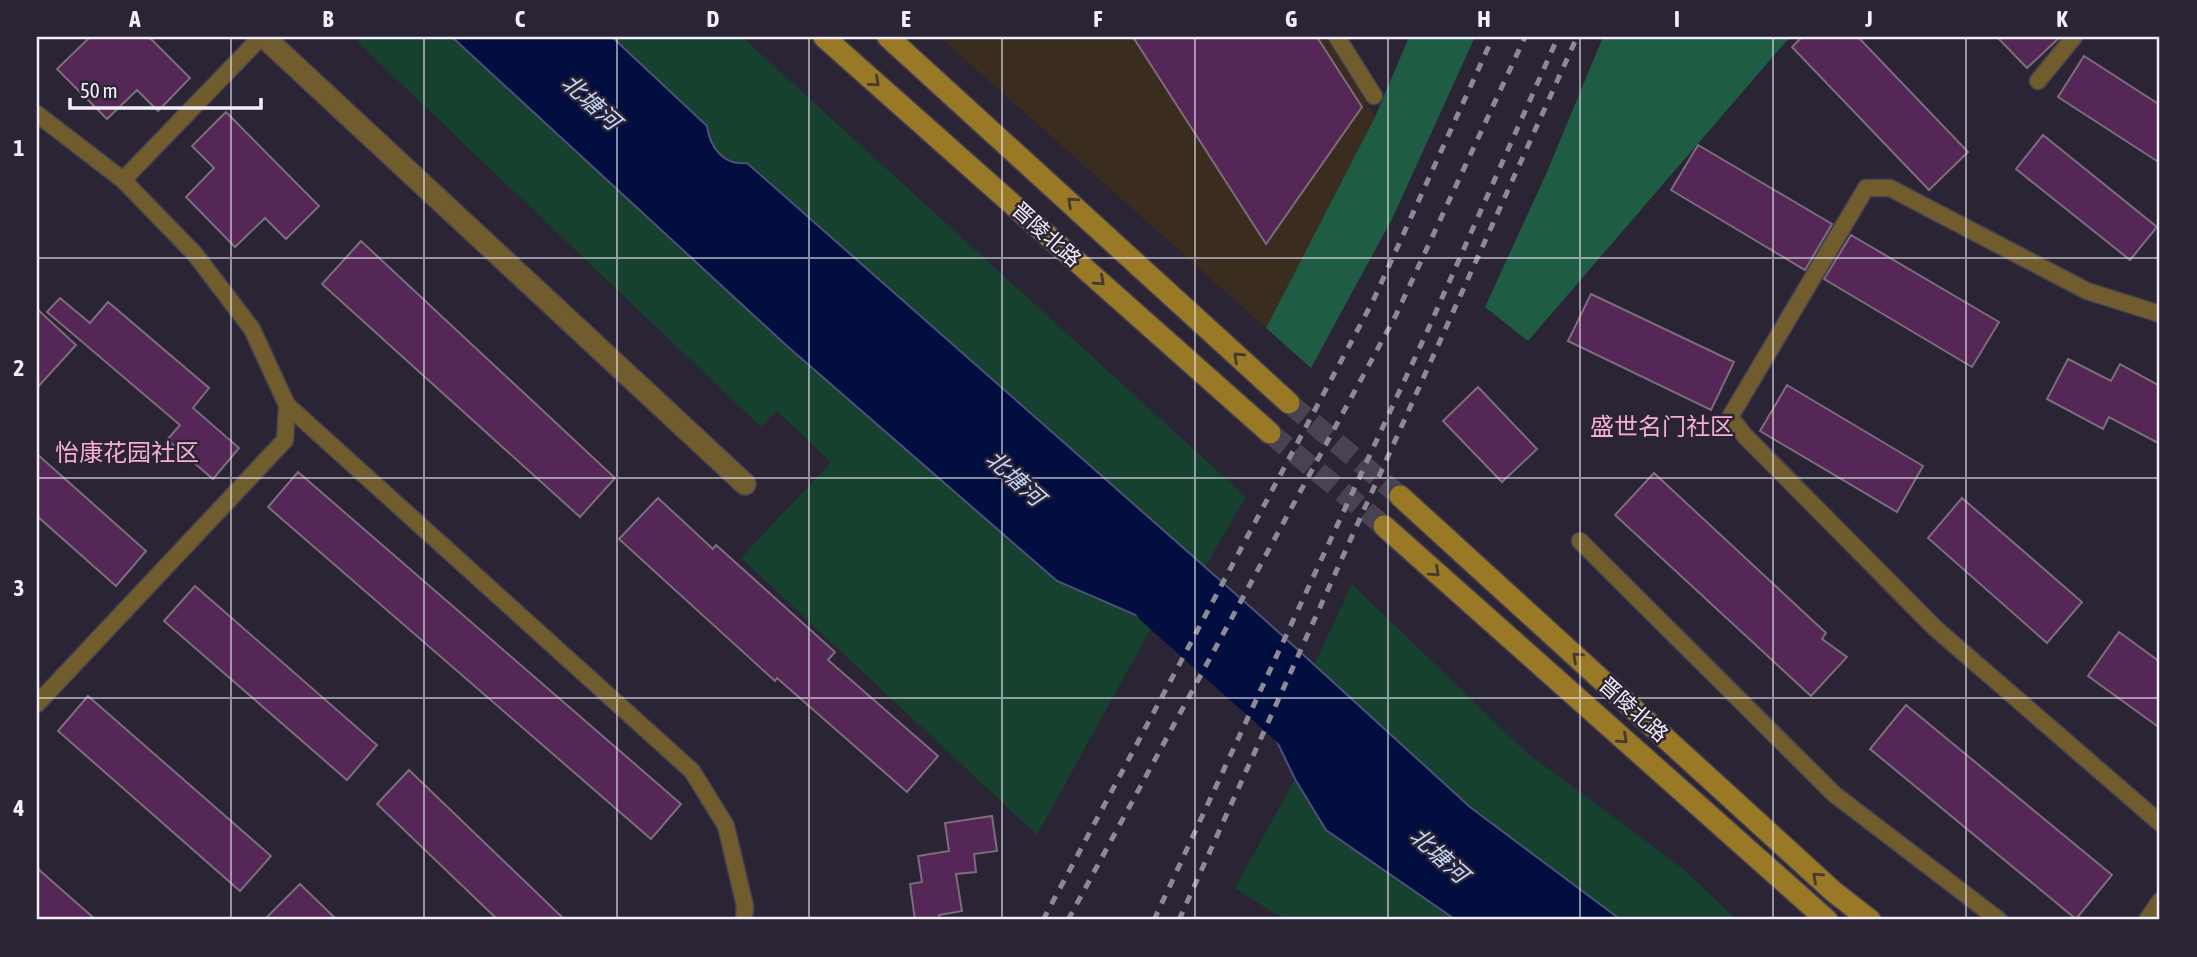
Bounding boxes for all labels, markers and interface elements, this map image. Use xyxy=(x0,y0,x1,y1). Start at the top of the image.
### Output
text: A xyxy=(128,6,141,32)
text: B xyxy=(323,6,334,32)
text: C xyxy=(515,6,526,32)
text: D xyxy=(707,6,720,32)
text: E xyxy=(901,6,911,32)
text: F xyxy=(1093,6,1103,32)
text: G xyxy=(1285,6,1297,32)
text: H xyxy=(1477,6,1491,32)
text: I xyxy=(1674,6,1680,32)
text: J xyxy=(1864,6,1873,32)
text: K xyxy=(2056,6,2068,32)
scale bar xyxy=(70,66,261,110)
water label: 北塘河 xyxy=(557,69,628,137)
one-way arrow xyxy=(867,74,880,86)
text: 50 m xyxy=(80,78,118,102)
text: 1 xyxy=(14,135,25,161)
street label: 晋陵北路 xyxy=(1008,197,1086,271)
one-way arrow xyxy=(1067,198,1080,210)
one-way arrow xyxy=(1092,273,1105,286)
one-way arrow xyxy=(1233,352,1246,365)
text: 2 xyxy=(14,355,24,381)
district label: 盛世名门社区 xyxy=(1590,413,1734,440)
district label: 怡康花园社区 xyxy=(55,439,199,466)
water label: 北塘河 xyxy=(981,445,1052,513)
one-way arrow xyxy=(1427,563,1440,576)
text: 3 xyxy=(14,575,24,601)
one-way arrow xyxy=(1572,653,1585,666)
street label: 晋陵北路 xyxy=(1595,672,1673,746)
one-way arrow xyxy=(1615,731,1628,743)
text: 4 xyxy=(13,795,25,821)
water label: 北塘河 xyxy=(1405,822,1476,890)
one-way arrow xyxy=(1813,873,1826,885)

